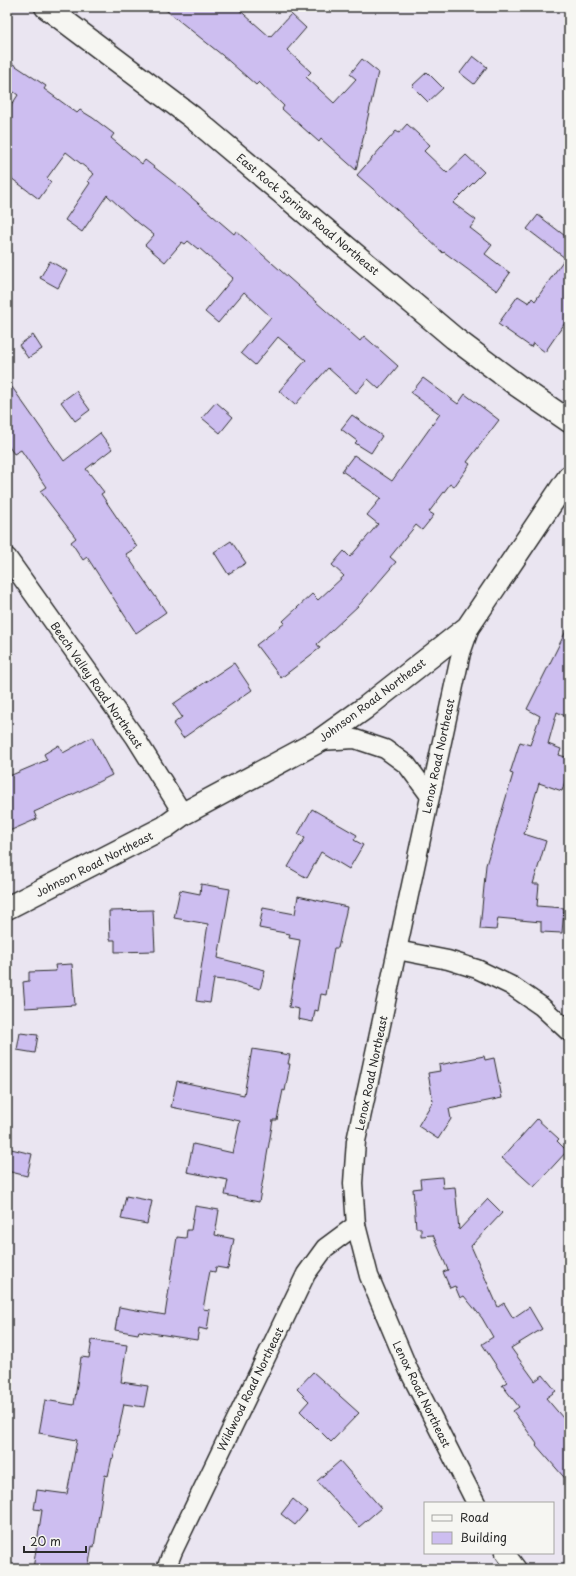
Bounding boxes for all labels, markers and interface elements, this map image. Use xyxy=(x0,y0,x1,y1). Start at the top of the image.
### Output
street label: East Rock Springs Road Northeast xyxy=(233,149,384,279)
street label: Beech Valley Road Northeast xyxy=(47,618,148,752)
street label: Johnson Road Northeast xyxy=(315,654,430,746)
street label: Lenox Road Northeast xyxy=(418,696,459,815)
street label: Johnson Road Northeast xyxy=(32,827,156,901)
street label: Lenox Road Northeast xyxy=(351,1013,392,1132)
street label: Wildwood Road Northeast xyxy=(212,1323,288,1454)
street label: Lenox Road Northeast xyxy=(389,1338,456,1451)
legend xyxy=(424,1502,554,1554)
text: Road xyxy=(460,1508,489,1526)
scale bar xyxy=(24,1528,86,1554)
text: Building xyxy=(460,1528,507,1546)
text: 20 m xyxy=(30,1532,61,1550)

